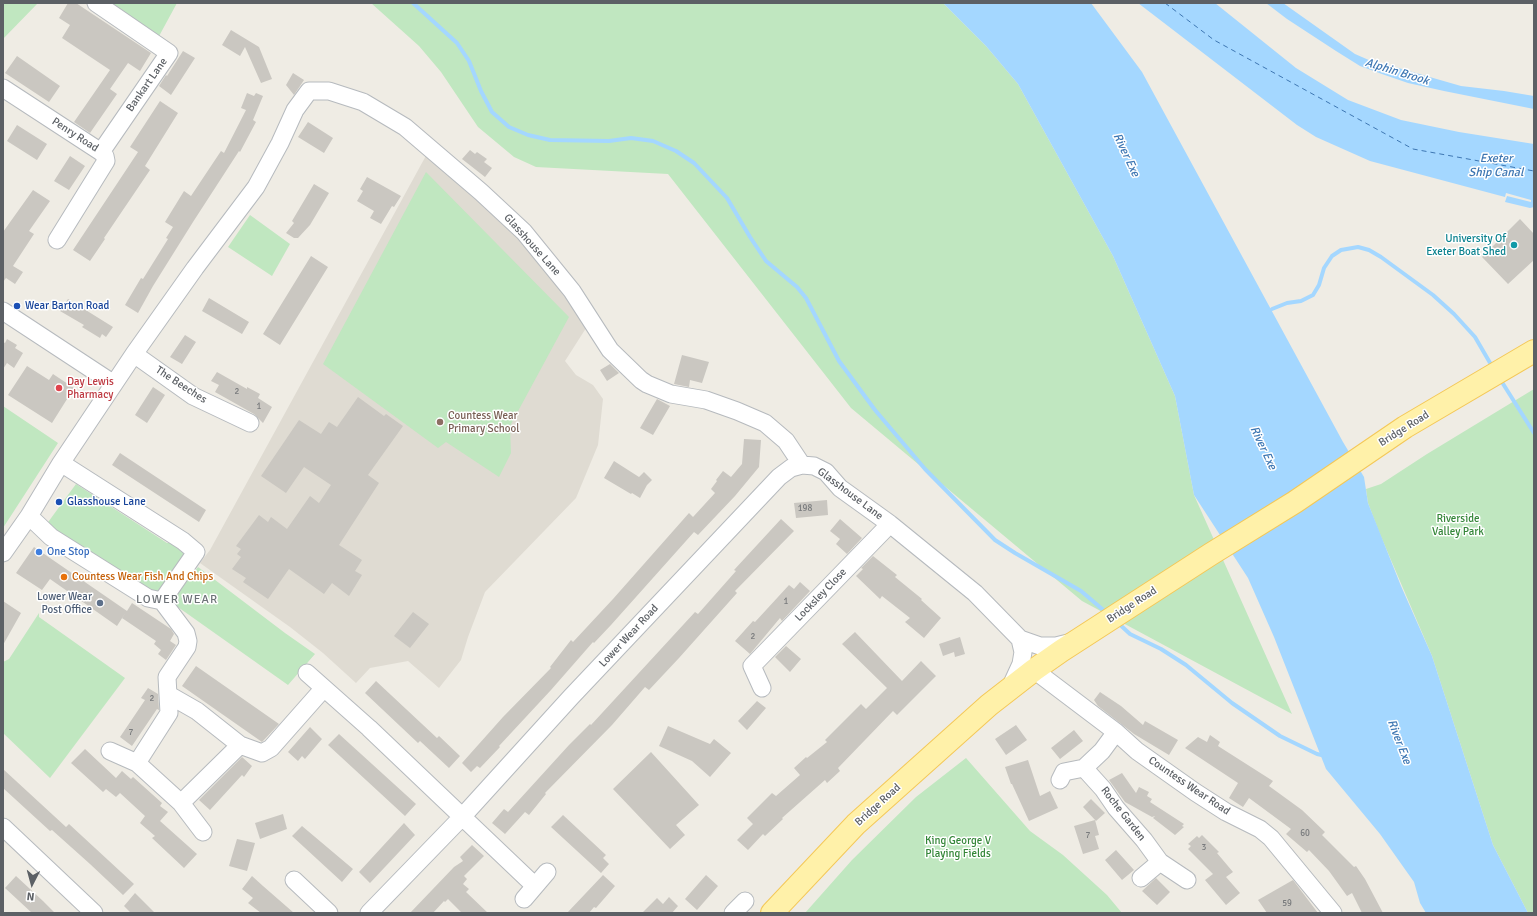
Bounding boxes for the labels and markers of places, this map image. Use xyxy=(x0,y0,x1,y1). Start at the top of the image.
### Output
place label: University Of Exeter Boat Shed xyxy=(1426,232,1506,258)
marker: University Of Exeter Boat Shed xyxy=(1509,240,1519,250)
place label: Wear Barton Road xyxy=(25,299,109,313)
marker: Wear Barton Road xyxy=(12,301,22,311)
place label: Day Lewis Pharmacy xyxy=(67,375,114,401)
marker: Day Lewis Pharmacy xyxy=(54,383,64,393)
place label: Countess Wear Primary School xyxy=(448,409,519,435)
marker: Countess Wear Primary School xyxy=(435,417,445,427)
place label: Glasshouse Lane xyxy=(67,495,146,509)
marker: Glasshouse Lane xyxy=(54,497,64,507)
place label: One Stop xyxy=(47,545,90,559)
marker: One Stop xyxy=(34,547,44,557)
place label: Countess Wear Fish And Chips xyxy=(72,570,213,584)
marker: Countess Wear Fish And Chips xyxy=(59,572,69,582)
place label: Lower Wear Post Office xyxy=(37,590,92,616)
marker: Lower Wear Post Office xyxy=(95,598,105,608)

